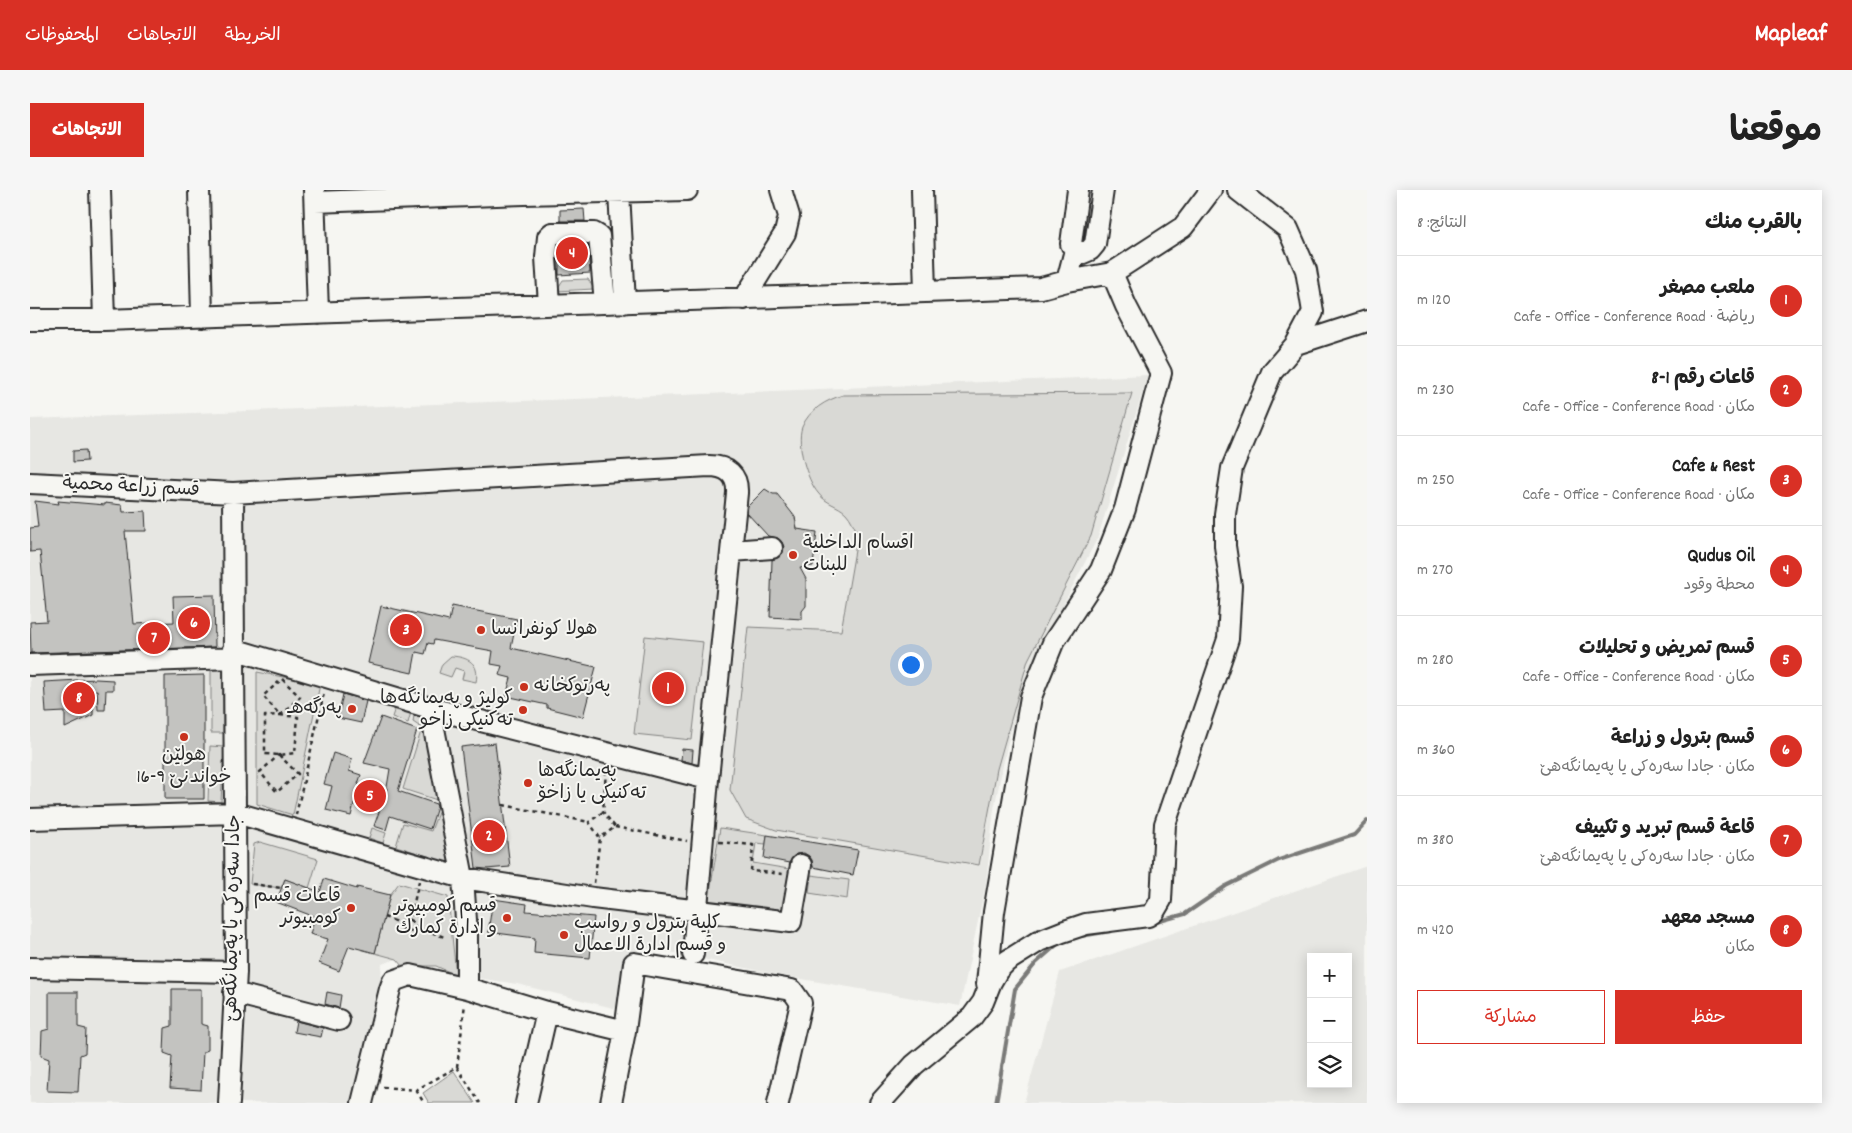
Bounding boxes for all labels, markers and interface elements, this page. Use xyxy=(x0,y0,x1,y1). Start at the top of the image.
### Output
text: Mapleaf xyxy=(1755,18,1827,52)
text: المحفوظات xyxy=(25,24,99,49)
text: الاتجاهات xyxy=(127,24,197,49)
text: الخريطة xyxy=(225,24,281,49)
button: الاتجاهات xyxy=(30,103,144,157)
text: موقعنا xyxy=(1729,108,1822,158)
text: بالقرب منك xyxy=(1705,209,1802,239)
text: النتائج: 8 xyxy=(1417,212,1467,235)
pin: 4 xyxy=(556,234,588,272)
text: ملعب مصغر xyxy=(1660,276,1755,303)
text: 120 m xyxy=(1417,289,1451,312)
text: 1 xyxy=(1784,289,1788,312)
text: رياضة · Cafe - Office - Conference Road xyxy=(1514,306,1755,329)
text: قاعات رقم 1-8 xyxy=(1651,366,1755,393)
text: 230 m xyxy=(1417,379,1455,402)
text: 2 xyxy=(1783,379,1790,402)
text: مكان · Cafe - Office - Conference Road xyxy=(1522,396,1755,419)
text: Cafe & Rest xyxy=(1672,454,1755,481)
text: 250 m xyxy=(1417,469,1455,492)
text: 3 xyxy=(1782,469,1790,492)
street label: قسم زراعة محمية xyxy=(62,471,200,505)
text: مكان · Cafe - Office - Conference Road xyxy=(1522,484,1755,507)
place label: اقسام الداخلیة للبنات xyxy=(803,531,914,580)
text: Qudus Oil xyxy=(1687,544,1755,571)
marker: اقسام الداخلیة للبنات xyxy=(787,549,799,561)
text: 270 m xyxy=(1417,559,1454,582)
text: 4 xyxy=(1783,559,1789,582)
text: محطة وقود xyxy=(1684,574,1755,597)
pin: 6 xyxy=(178,604,210,642)
pin: 3 xyxy=(390,611,422,649)
place label: هولا كونفرانسا xyxy=(491,617,598,644)
pin: 7 xyxy=(138,619,170,657)
marker: هولا كونفرانسا xyxy=(475,624,487,636)
text: قسم تمریض و تحلیلات xyxy=(1579,636,1755,663)
text: 280 m xyxy=(1417,649,1454,672)
text: 5 xyxy=(1782,649,1790,672)
your location xyxy=(898,652,924,678)
text: مكان · Cafe - Office - Conference Road xyxy=(1522,666,1755,689)
pin: 1 xyxy=(652,669,684,707)
place label: په‌رتوكخانه‌ xyxy=(534,674,611,701)
pin: 8 xyxy=(63,679,95,717)
marker: په‌رتوكخانه‌ xyxy=(518,681,530,693)
place label: كوليژ و په‌يمانگه‌ها ته‌كنيكى زاخو xyxy=(380,686,513,735)
place label: په‌رگه‌هـ xyxy=(286,696,342,723)
marker: په‌رگه‌هـ xyxy=(346,703,358,715)
marker: كوليژ و په‌يمانگه‌ها ته‌كنيكى زاخو xyxy=(517,704,529,716)
text: قسم بترول و زراعة xyxy=(1611,726,1755,753)
marker: هولێن خواندنێ 9-16 xyxy=(178,731,190,743)
text: 360 m xyxy=(1417,739,1455,762)
text: 6 xyxy=(1782,739,1790,762)
place label: هولێن خواندنێ 9-16 xyxy=(136,743,232,792)
text: مكان · جادا سه‌ره‌كى يا په‌يمانگه‌هێ xyxy=(1540,756,1755,779)
place label: پەیمانگەها تەکنیکی یا زاخۆ xyxy=(536,759,647,808)
pin: 5 xyxy=(354,777,386,815)
marker: پەیمانگەها تەکنیکی یا زاخۆ xyxy=(522,777,534,789)
street label: جادا سه‌ره‌كى يا په‌يمانگه‌هێ xyxy=(219,814,249,1022)
text: قاعة قسم تبرید و تکییف xyxy=(1575,816,1755,843)
pin: 2 xyxy=(473,817,505,855)
text: 380 m xyxy=(1417,829,1454,852)
text: 7 xyxy=(1783,829,1789,852)
text: مكان · جادا سه‌ره‌كى يا په‌يمانگه‌هێ xyxy=(1540,846,1755,869)
place label: قاعات قسم کومبیوتر xyxy=(253,884,341,933)
place label: قسم کومبیوتر و ادارة كمارك xyxy=(392,894,497,943)
marker: قاعات قسم کومبیوتر xyxy=(345,902,357,914)
text: مسجد معهد xyxy=(1661,906,1755,933)
place label: كلية بترول و رواسب و قسم ادارة الاعمال xyxy=(574,911,726,960)
marker: قسم کومبیوتر و ادارة كمارك xyxy=(501,912,513,924)
text: 420 m xyxy=(1417,919,1454,942)
text: 8 xyxy=(1783,919,1789,942)
marker: كلية بترول و رواسب و قسم ادارة الاعمال xyxy=(558,929,570,941)
text: مكان xyxy=(1725,936,1755,959)
map controls xyxy=(1307,953,1352,1088)
button: + xyxy=(1307,953,1352,998)
button: مشاركة xyxy=(1417,990,1605,1044)
button: حفظ xyxy=(1615,990,1802,1044)
button: − xyxy=(1307,998,1352,1043)
button: layers xyxy=(1307,1043,1352,1088)

